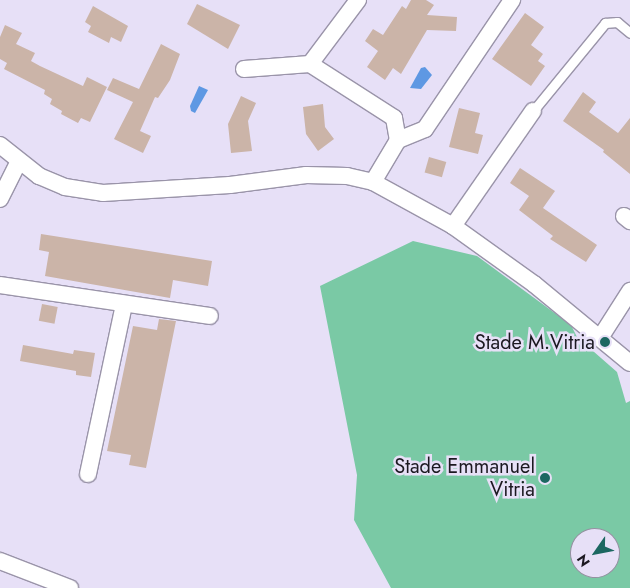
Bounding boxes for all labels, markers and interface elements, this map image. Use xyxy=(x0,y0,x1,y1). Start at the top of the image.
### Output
place label: Stade M.Vitria xyxy=(475,330,595,354)
marker: Stade M.Vitria xyxy=(599,336,611,348)
place label: Stade Emmanuel Vitria xyxy=(394,454,535,501)
marker: Stade Emmanuel Vitria xyxy=(539,472,551,484)
north arrow xyxy=(570,528,620,578)
text: N xyxy=(572,551,595,571)

